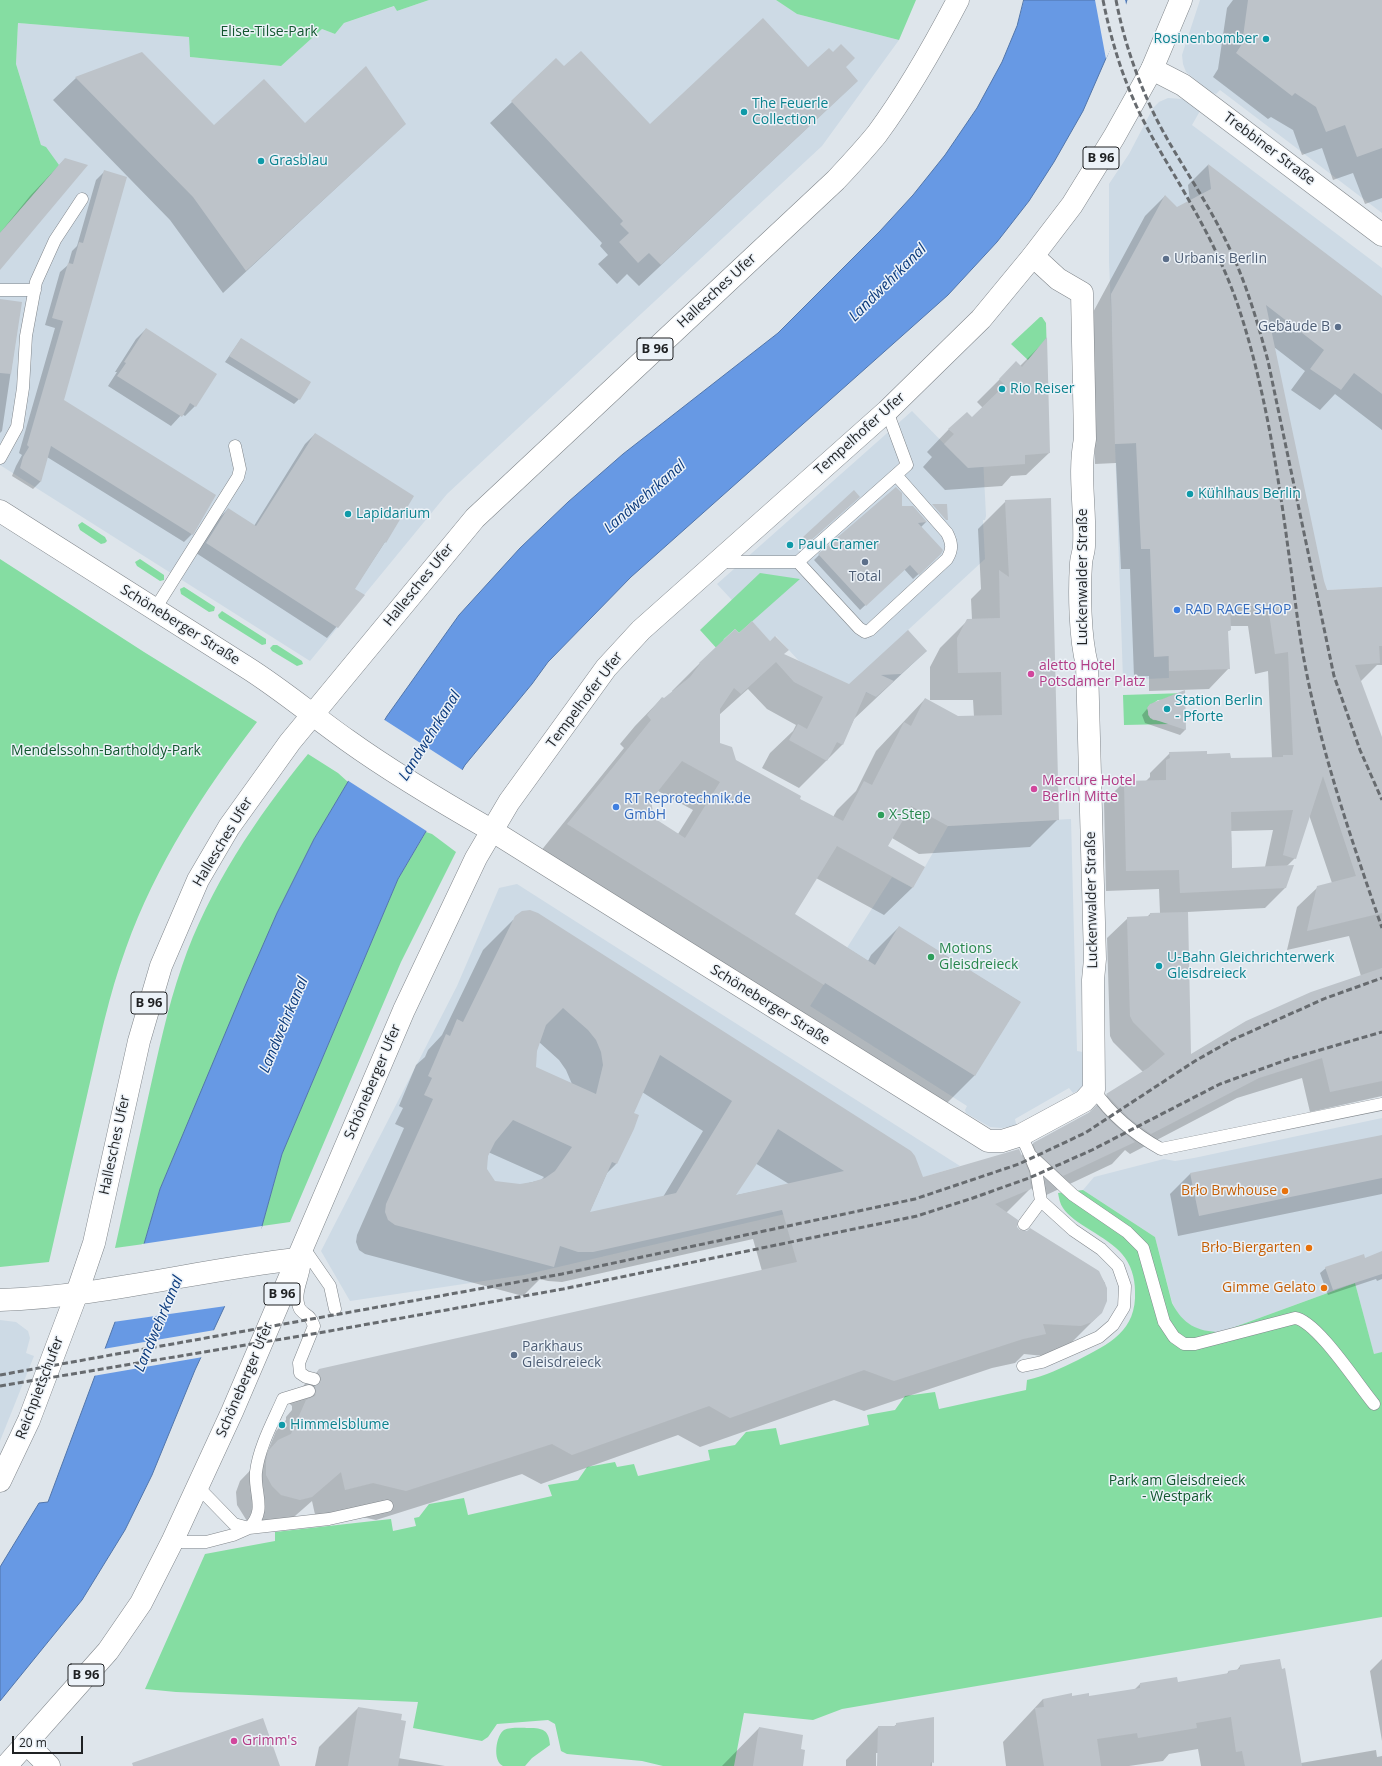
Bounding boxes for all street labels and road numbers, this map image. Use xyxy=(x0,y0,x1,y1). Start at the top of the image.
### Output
street label: Trebbiner Straße xyxy=(1220,109,1318,189)
road number: B 96 xyxy=(1083,147,1119,169)
street label: Hallesches Ufer xyxy=(674,250,760,332)
road number: B 96 xyxy=(637,338,673,360)
street label: Tempelhofer Ufer xyxy=(811,389,909,479)
street label: Luckenwalder Straße xyxy=(1075,508,1091,646)
street label: Hallesches Ufer xyxy=(380,540,458,630)
street label: Schöneberger Straße xyxy=(117,581,243,669)
street label: Tempelhofer Ufer xyxy=(543,649,627,751)
street label: Hallesches Ufer xyxy=(190,794,256,890)
street label: Luckenwalder Straße xyxy=(1082,831,1102,969)
street label: Schöneberger Straße xyxy=(707,961,833,1049)
road number: B 96 xyxy=(131,992,167,1014)
street label: Schöneberger Ufer xyxy=(341,1022,405,1142)
street label: Hallesches Ufer xyxy=(96,1094,134,1196)
road number: B 96 xyxy=(264,1283,300,1305)
street label: Schöneberger Ufer xyxy=(213,1320,277,1440)
street label: Reichpietschufer xyxy=(13,1334,67,1442)
road number: B 96 xyxy=(68,1664,104,1686)

